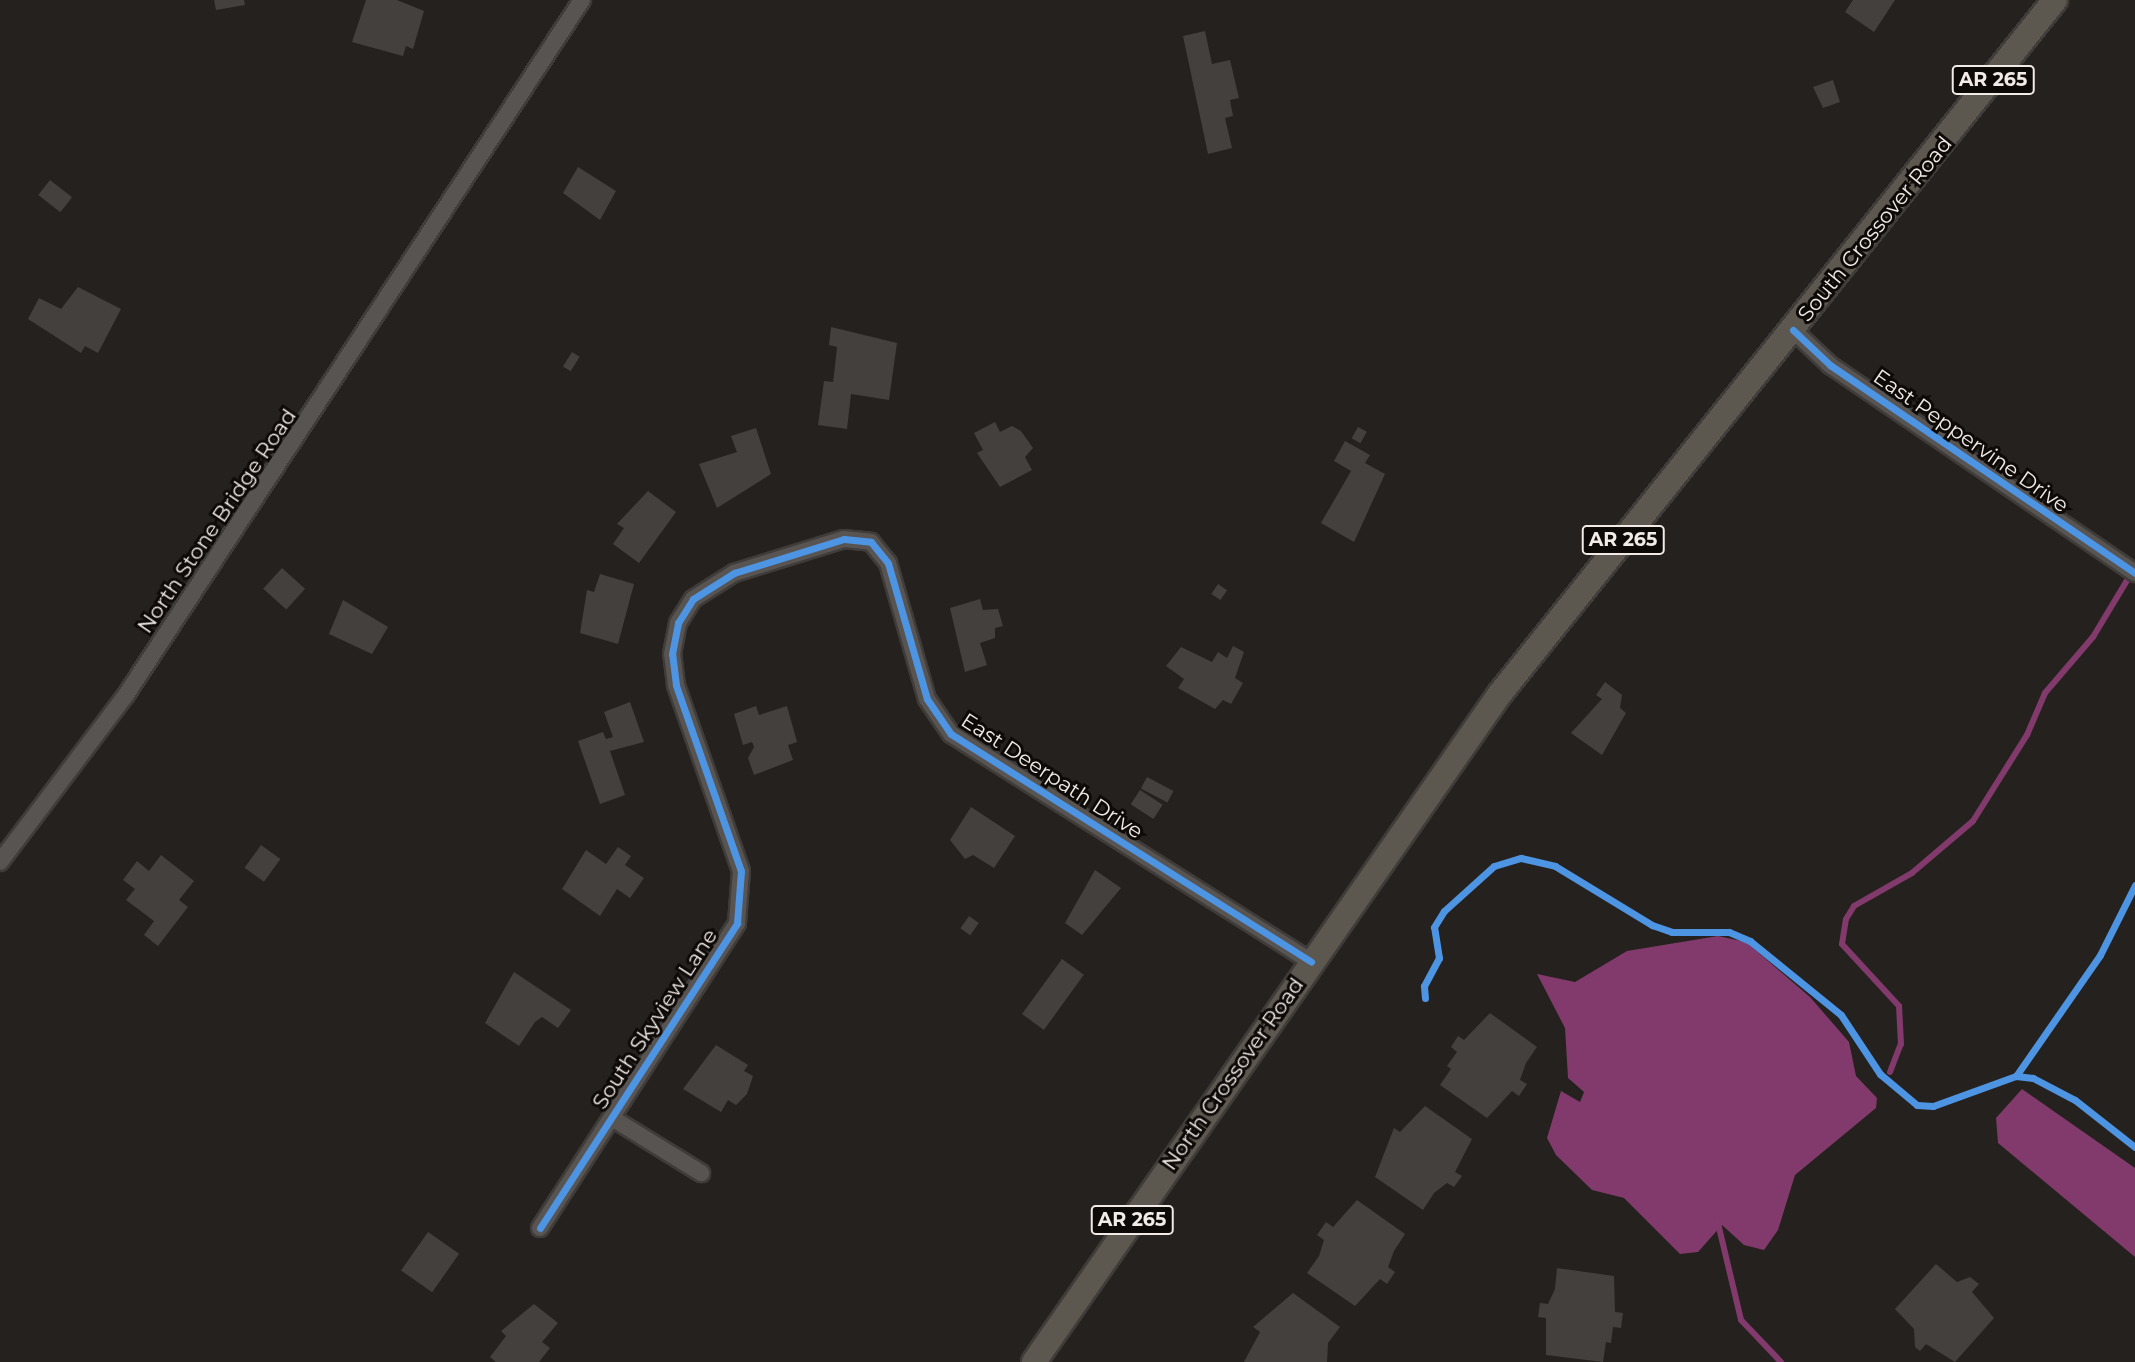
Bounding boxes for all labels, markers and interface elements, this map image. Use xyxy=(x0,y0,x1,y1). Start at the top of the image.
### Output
road number: AR 265 xyxy=(1951,64,2035,96)
street label: South Crossover Road xyxy=(1793,131,1957,327)
street label: East Peppervine Drive xyxy=(1869,364,2073,518)
street label: North Stone Bridge Road xyxy=(132,404,302,638)
road number: AR 265 xyxy=(1581,524,1665,555)
street label: East Deerpath Drive xyxy=(957,708,1147,844)
street label: South Skyview Lane xyxy=(587,924,723,1114)
street label: North Crossover Road xyxy=(1157,973,1309,1175)
road number: AR 265 xyxy=(1090,1204,1174,1236)

